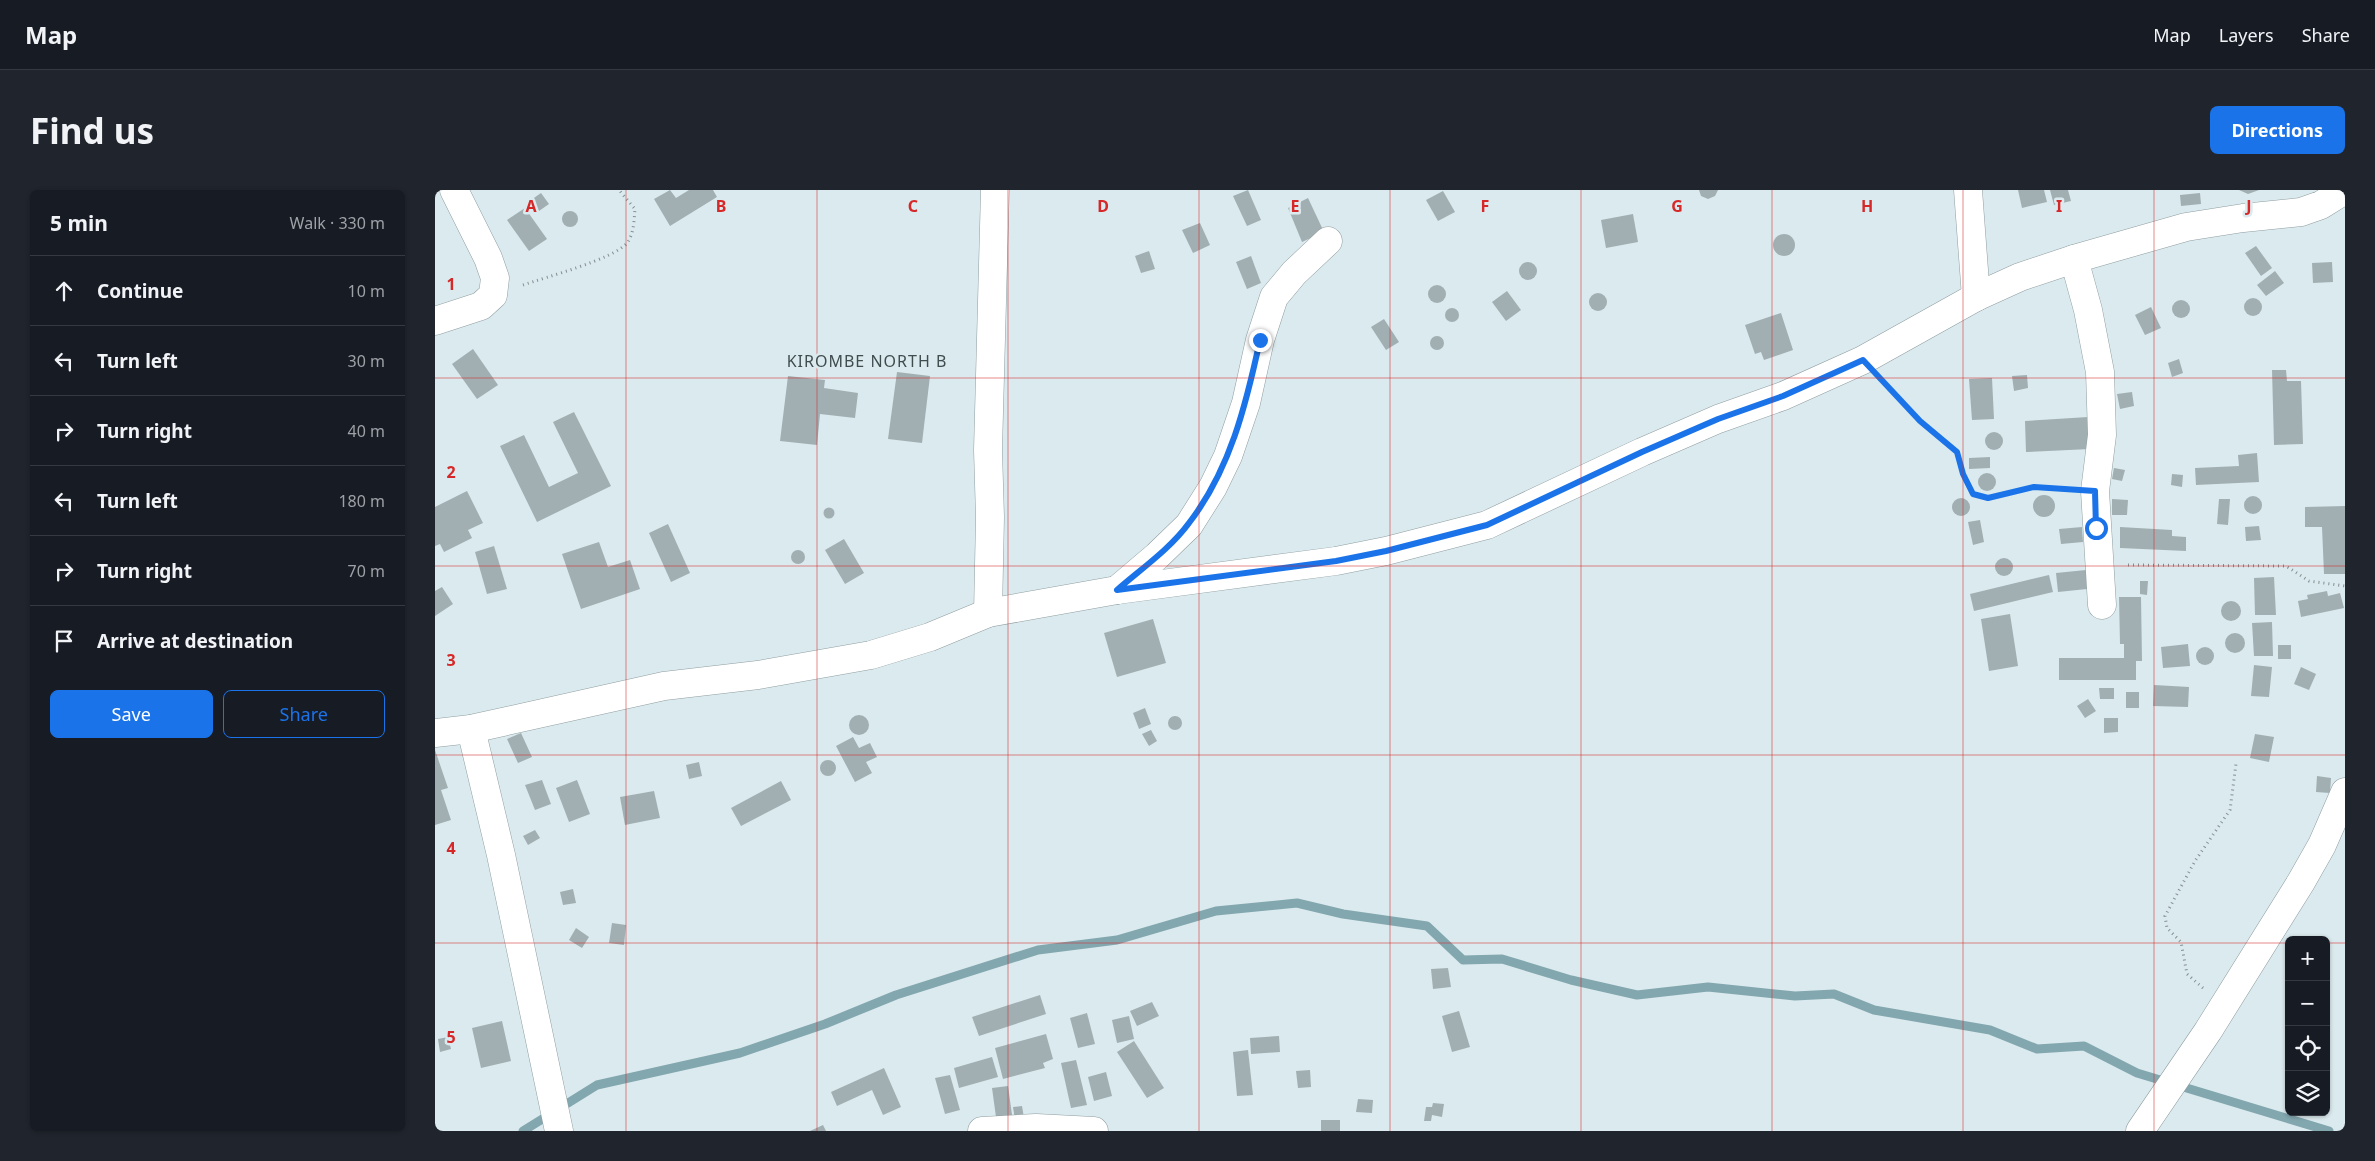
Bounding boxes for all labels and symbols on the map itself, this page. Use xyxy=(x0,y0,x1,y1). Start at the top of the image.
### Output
text: A xyxy=(525,195,537,217)
text: B xyxy=(716,195,726,217)
text: C xyxy=(908,195,918,217)
text: D xyxy=(1097,195,1109,217)
text: E xyxy=(1291,195,1300,217)
text: F xyxy=(1481,195,1489,217)
text: G xyxy=(1671,195,1683,217)
text: H xyxy=(1861,195,1873,217)
text: I xyxy=(2056,195,2062,217)
text: J xyxy=(2244,195,2252,217)
text: 1 xyxy=(446,273,456,295)
route end xyxy=(1249,329,1272,352)
district label: KIROMBE NORTH B xyxy=(787,350,947,372)
text: 2 xyxy=(446,461,456,483)
route start xyxy=(2085,517,2108,540)
text: 3 xyxy=(446,649,456,671)
text: 4 xyxy=(446,837,456,859)
text: 5 xyxy=(446,1026,456,1048)

